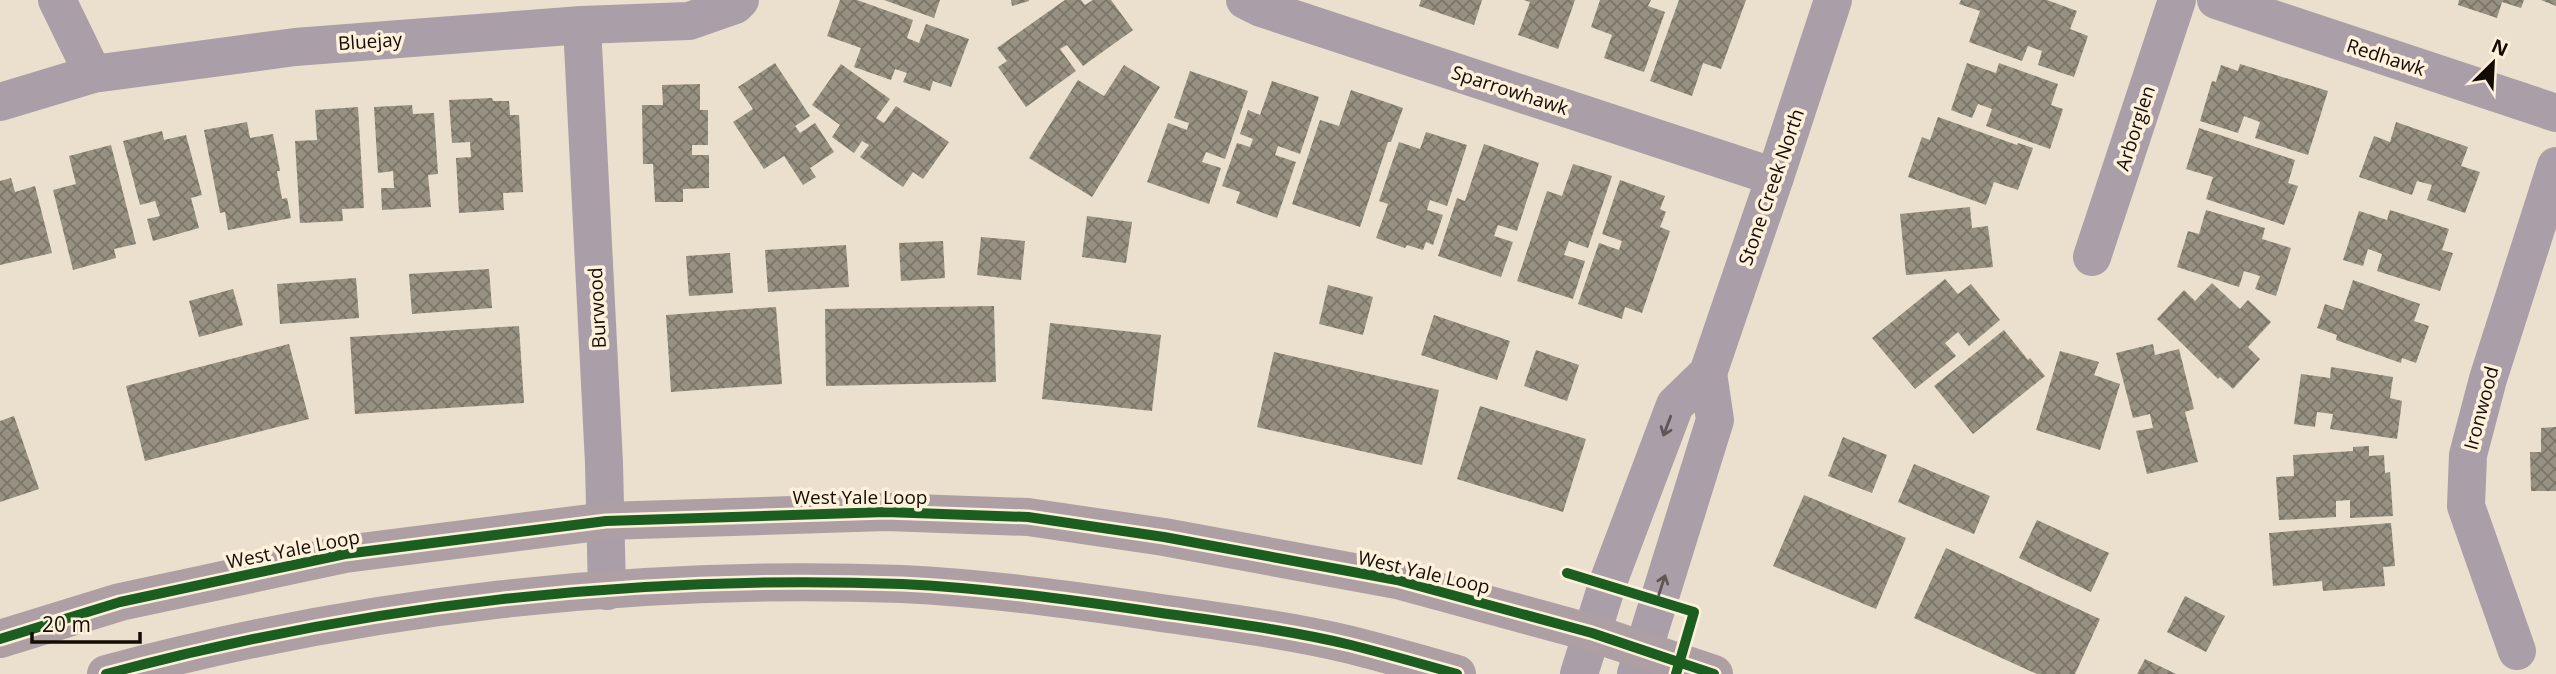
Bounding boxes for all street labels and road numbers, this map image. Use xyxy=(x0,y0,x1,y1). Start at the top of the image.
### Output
street label: Bluejay xyxy=(337,26,403,56)
street label: Redhawk xyxy=(2343,32,2429,82)
street label: Sparrowhawk xyxy=(1448,59,1572,121)
street label: Arborglen xyxy=(2109,82,2161,174)
street label: Stone Creek North xyxy=(1732,105,1810,269)
street label: Burwood xyxy=(582,267,612,349)
street label: Ironwood xyxy=(2457,363,2505,453)
street label: West Yale Loop xyxy=(793,484,927,510)
street label: West Yale Loop xyxy=(224,523,362,575)
street label: West Yale Loop xyxy=(1355,544,1493,600)

